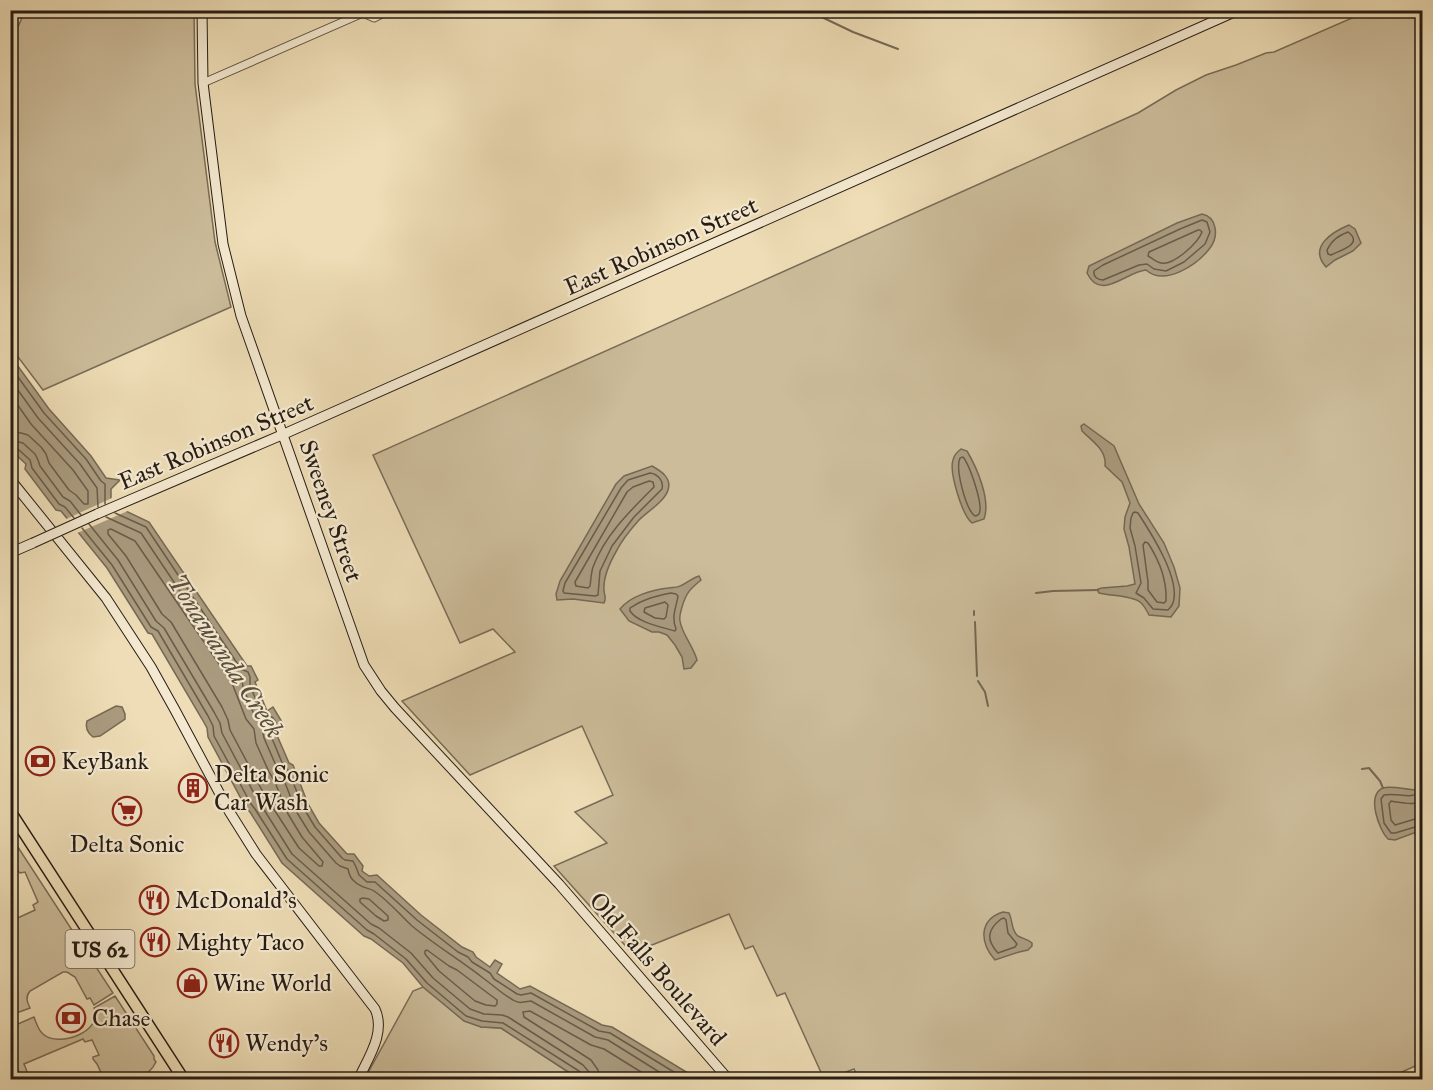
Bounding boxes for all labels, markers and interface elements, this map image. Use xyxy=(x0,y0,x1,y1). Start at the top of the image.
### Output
street label: East Robinson Street xyxy=(560,190,763,302)
street label: East Robinson Street xyxy=(114,387,318,497)
street label: Sweeney Street xyxy=(293,436,369,586)
water label: Tonawanda Creek xyxy=(161,568,291,744)
bank icon: KeyBank xyxy=(24,745,56,777)
place label: KeyBank xyxy=(61,746,149,776)
place label: Delta Sonic Car Wash xyxy=(214,759,329,817)
building icon: Delta Sonic Car Wash xyxy=(177,772,209,804)
supermarket icon: Delta Sonic xyxy=(111,795,143,827)
place label: Delta Sonic xyxy=(70,829,184,859)
restaurant icon: McDonald's xyxy=(138,884,170,916)
place label: McDonald's xyxy=(175,885,297,915)
street label: Old Falls Boulevard xyxy=(583,886,733,1052)
restaurant icon: Mighty Taco xyxy=(139,926,171,958)
place label: Mighty Taco xyxy=(176,927,304,957)
road number: US 62 xyxy=(66,930,134,968)
shop icon: Wine World xyxy=(176,967,208,999)
place label: Wine World xyxy=(213,968,332,998)
bank icon: Chase xyxy=(55,1002,87,1034)
place label: Chase xyxy=(92,1003,151,1033)
restaurant icon: Wendy's xyxy=(208,1027,240,1059)
place label: Wendy's xyxy=(245,1028,328,1058)

